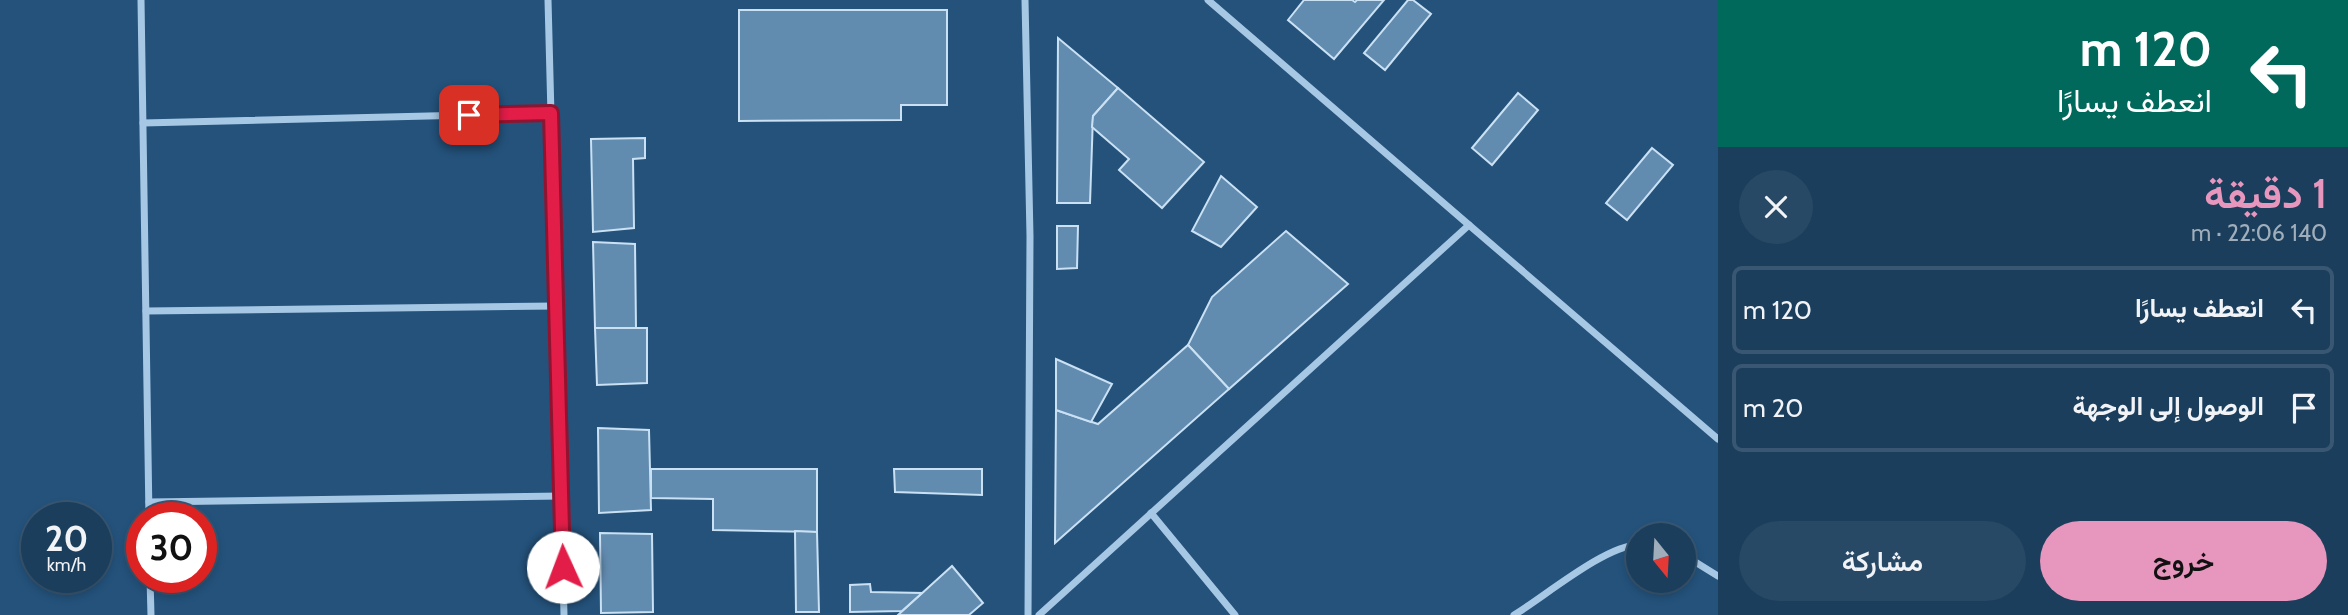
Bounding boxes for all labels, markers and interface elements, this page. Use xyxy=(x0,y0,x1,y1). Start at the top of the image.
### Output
text: 120 m xyxy=(2080,19,2212,78)
icon: left xyxy=(2236,28,2327,119)
text: انعطف يسارًا xyxy=(2057,81,2212,120)
pin xyxy=(439,85,499,145)
icon: arrive xyxy=(450,96,488,134)
text: 1 دقيقة xyxy=(2204,167,2327,219)
button: close xyxy=(1739,170,1813,244)
text: 140 m · 22:06 xyxy=(2191,219,2327,247)
icon: left xyxy=(2285,291,2323,329)
text: انعطف يسارًا xyxy=(2135,292,2264,324)
text: 120 m xyxy=(1743,294,1812,326)
icon: arrive xyxy=(2285,389,2323,427)
text: الوصول إلى الوجهة xyxy=(2073,390,2264,422)
text: 20 m xyxy=(1743,392,1803,424)
speed limit sign: 30 xyxy=(126,502,217,593)
text: 20 xyxy=(45,517,88,560)
button: مشاركة xyxy=(1739,521,2026,601)
button: خروج xyxy=(2040,521,2327,601)
north arrow xyxy=(1626,523,1696,593)
map controls xyxy=(1626,523,1696,593)
position arrow xyxy=(526,530,600,604)
text: km/h xyxy=(47,554,86,576)

